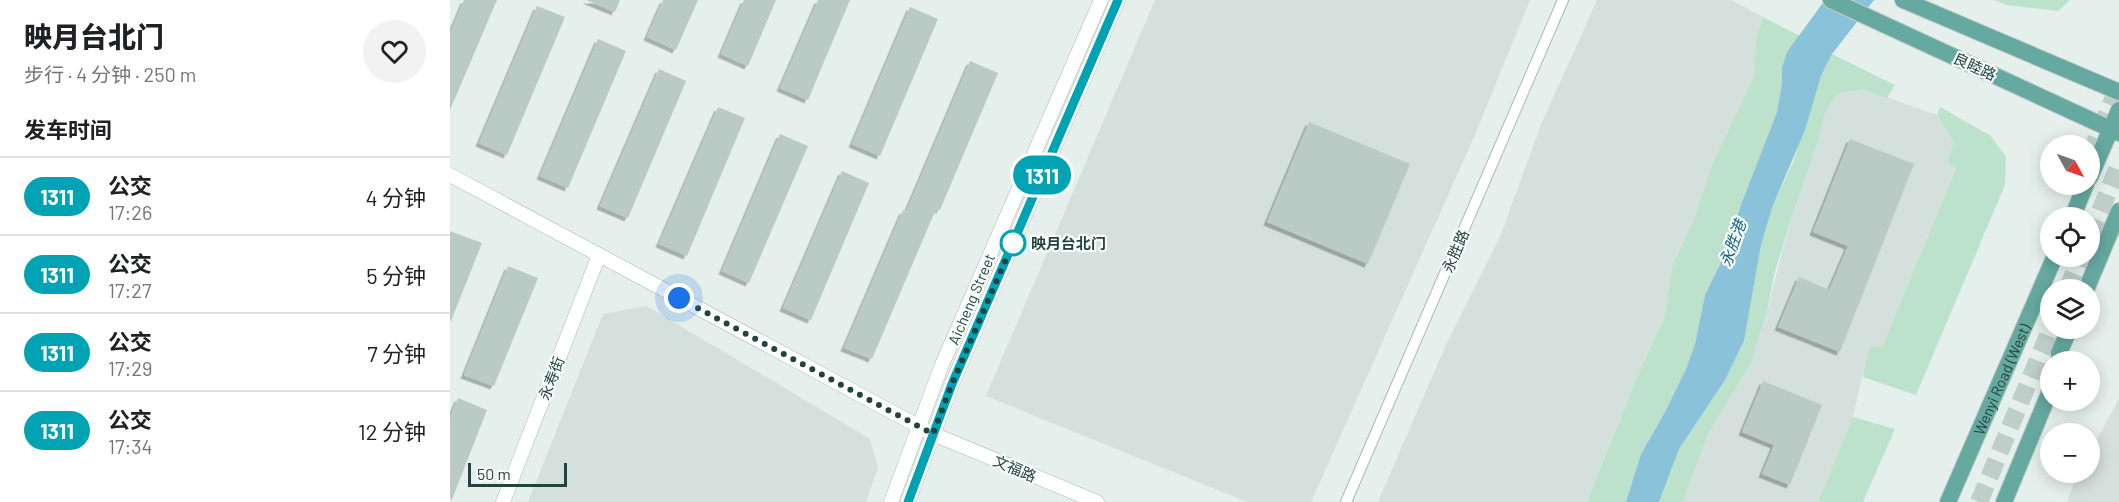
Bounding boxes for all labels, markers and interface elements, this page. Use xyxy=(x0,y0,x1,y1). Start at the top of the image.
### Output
text: 映月台北门 xyxy=(24,19,164,53)
button: heart xyxy=(363,20,426,83)
street label: 良睦路 xyxy=(1951,48,1999,84)
text: 步行 · 4 分钟 · 250 m xyxy=(24,62,196,86)
text: 发车时间 xyxy=(24,116,112,142)
north arrow xyxy=(2040,135,2100,195)
map controls xyxy=(2040,135,2100,483)
line badge: 1311 xyxy=(1000,156,1084,195)
text: 1311 xyxy=(1025,163,1059,188)
text: 公交 xyxy=(108,172,152,198)
text: 1311 xyxy=(40,184,74,209)
text: 4 分钟 xyxy=(365,184,426,210)
text: 17:26 xyxy=(108,200,152,224)
button: locate xyxy=(2040,207,2100,267)
water label: 永胜港 xyxy=(1715,215,1750,269)
street label: 永胜路 xyxy=(1438,227,1472,275)
marker: 映月台北门 xyxy=(1000,230,1026,256)
place label: 映月台北门 xyxy=(1031,234,1106,252)
text: 公交 xyxy=(108,250,152,276)
street label: Aicheng Street xyxy=(944,251,998,347)
text: 1311 xyxy=(40,262,74,287)
text: 5 分钟 xyxy=(366,262,426,288)
text: 17:27 xyxy=(108,278,151,302)
button: layers xyxy=(2040,279,2100,339)
your location xyxy=(664,283,694,313)
street label: Wenyi Road (West) xyxy=(1969,321,2034,437)
text: 公交 xyxy=(108,328,152,354)
text: 1311 xyxy=(40,340,74,365)
text: 7 分钟 xyxy=(367,340,426,366)
button: + xyxy=(2040,351,2100,411)
street label: 永寿街 xyxy=(535,354,567,402)
text: 17:29 xyxy=(108,356,152,380)
text: 公交 xyxy=(108,406,152,432)
text: 1311 xyxy=(40,418,74,443)
text: 12 分钟 xyxy=(358,418,426,444)
button: − xyxy=(2040,423,2100,483)
text: 17:34 xyxy=(108,434,153,458)
street label: 文福路 xyxy=(991,451,1039,485)
scale bar xyxy=(468,460,567,488)
text: 50 m xyxy=(477,464,511,483)

